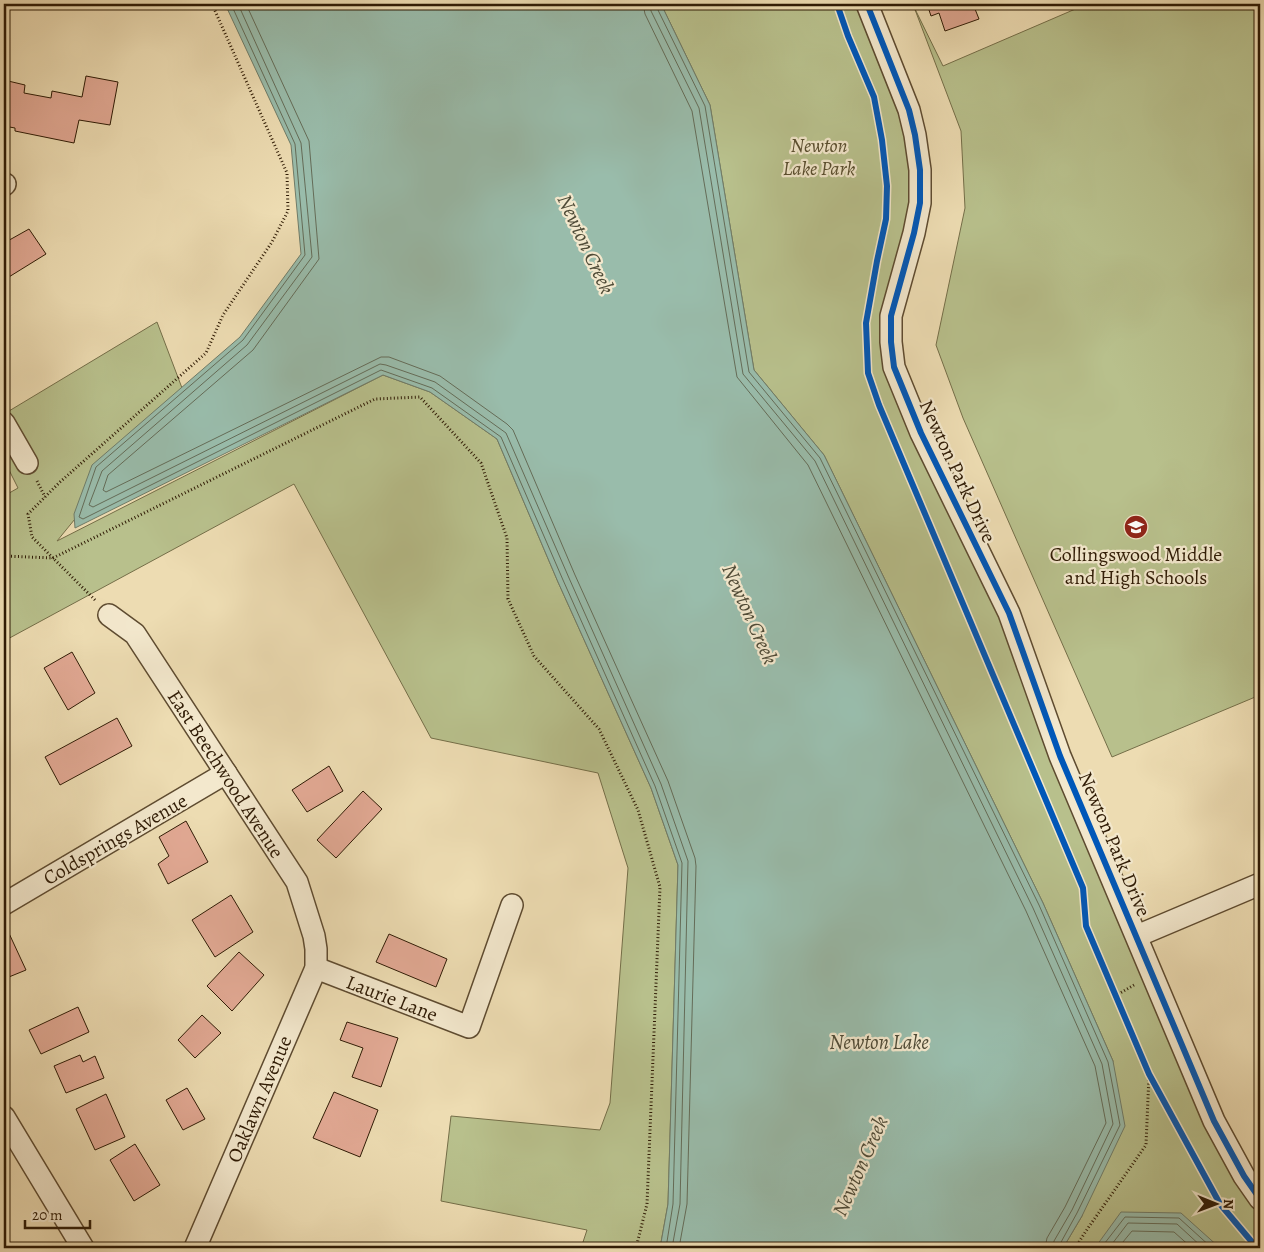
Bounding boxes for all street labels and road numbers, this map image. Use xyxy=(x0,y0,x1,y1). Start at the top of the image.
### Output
street label: Newton Park Drive xyxy=(913,395,1003,547)
street label: East Beechwood Avenue xyxy=(161,685,290,864)
street label: Newton Park Drive xyxy=(1072,768,1157,921)
street label: Coldsprings Avenue xyxy=(38,787,192,892)
street label: Laurie Lane xyxy=(342,969,441,1028)
street label: Oaklawn Avenue xyxy=(221,1032,298,1167)

